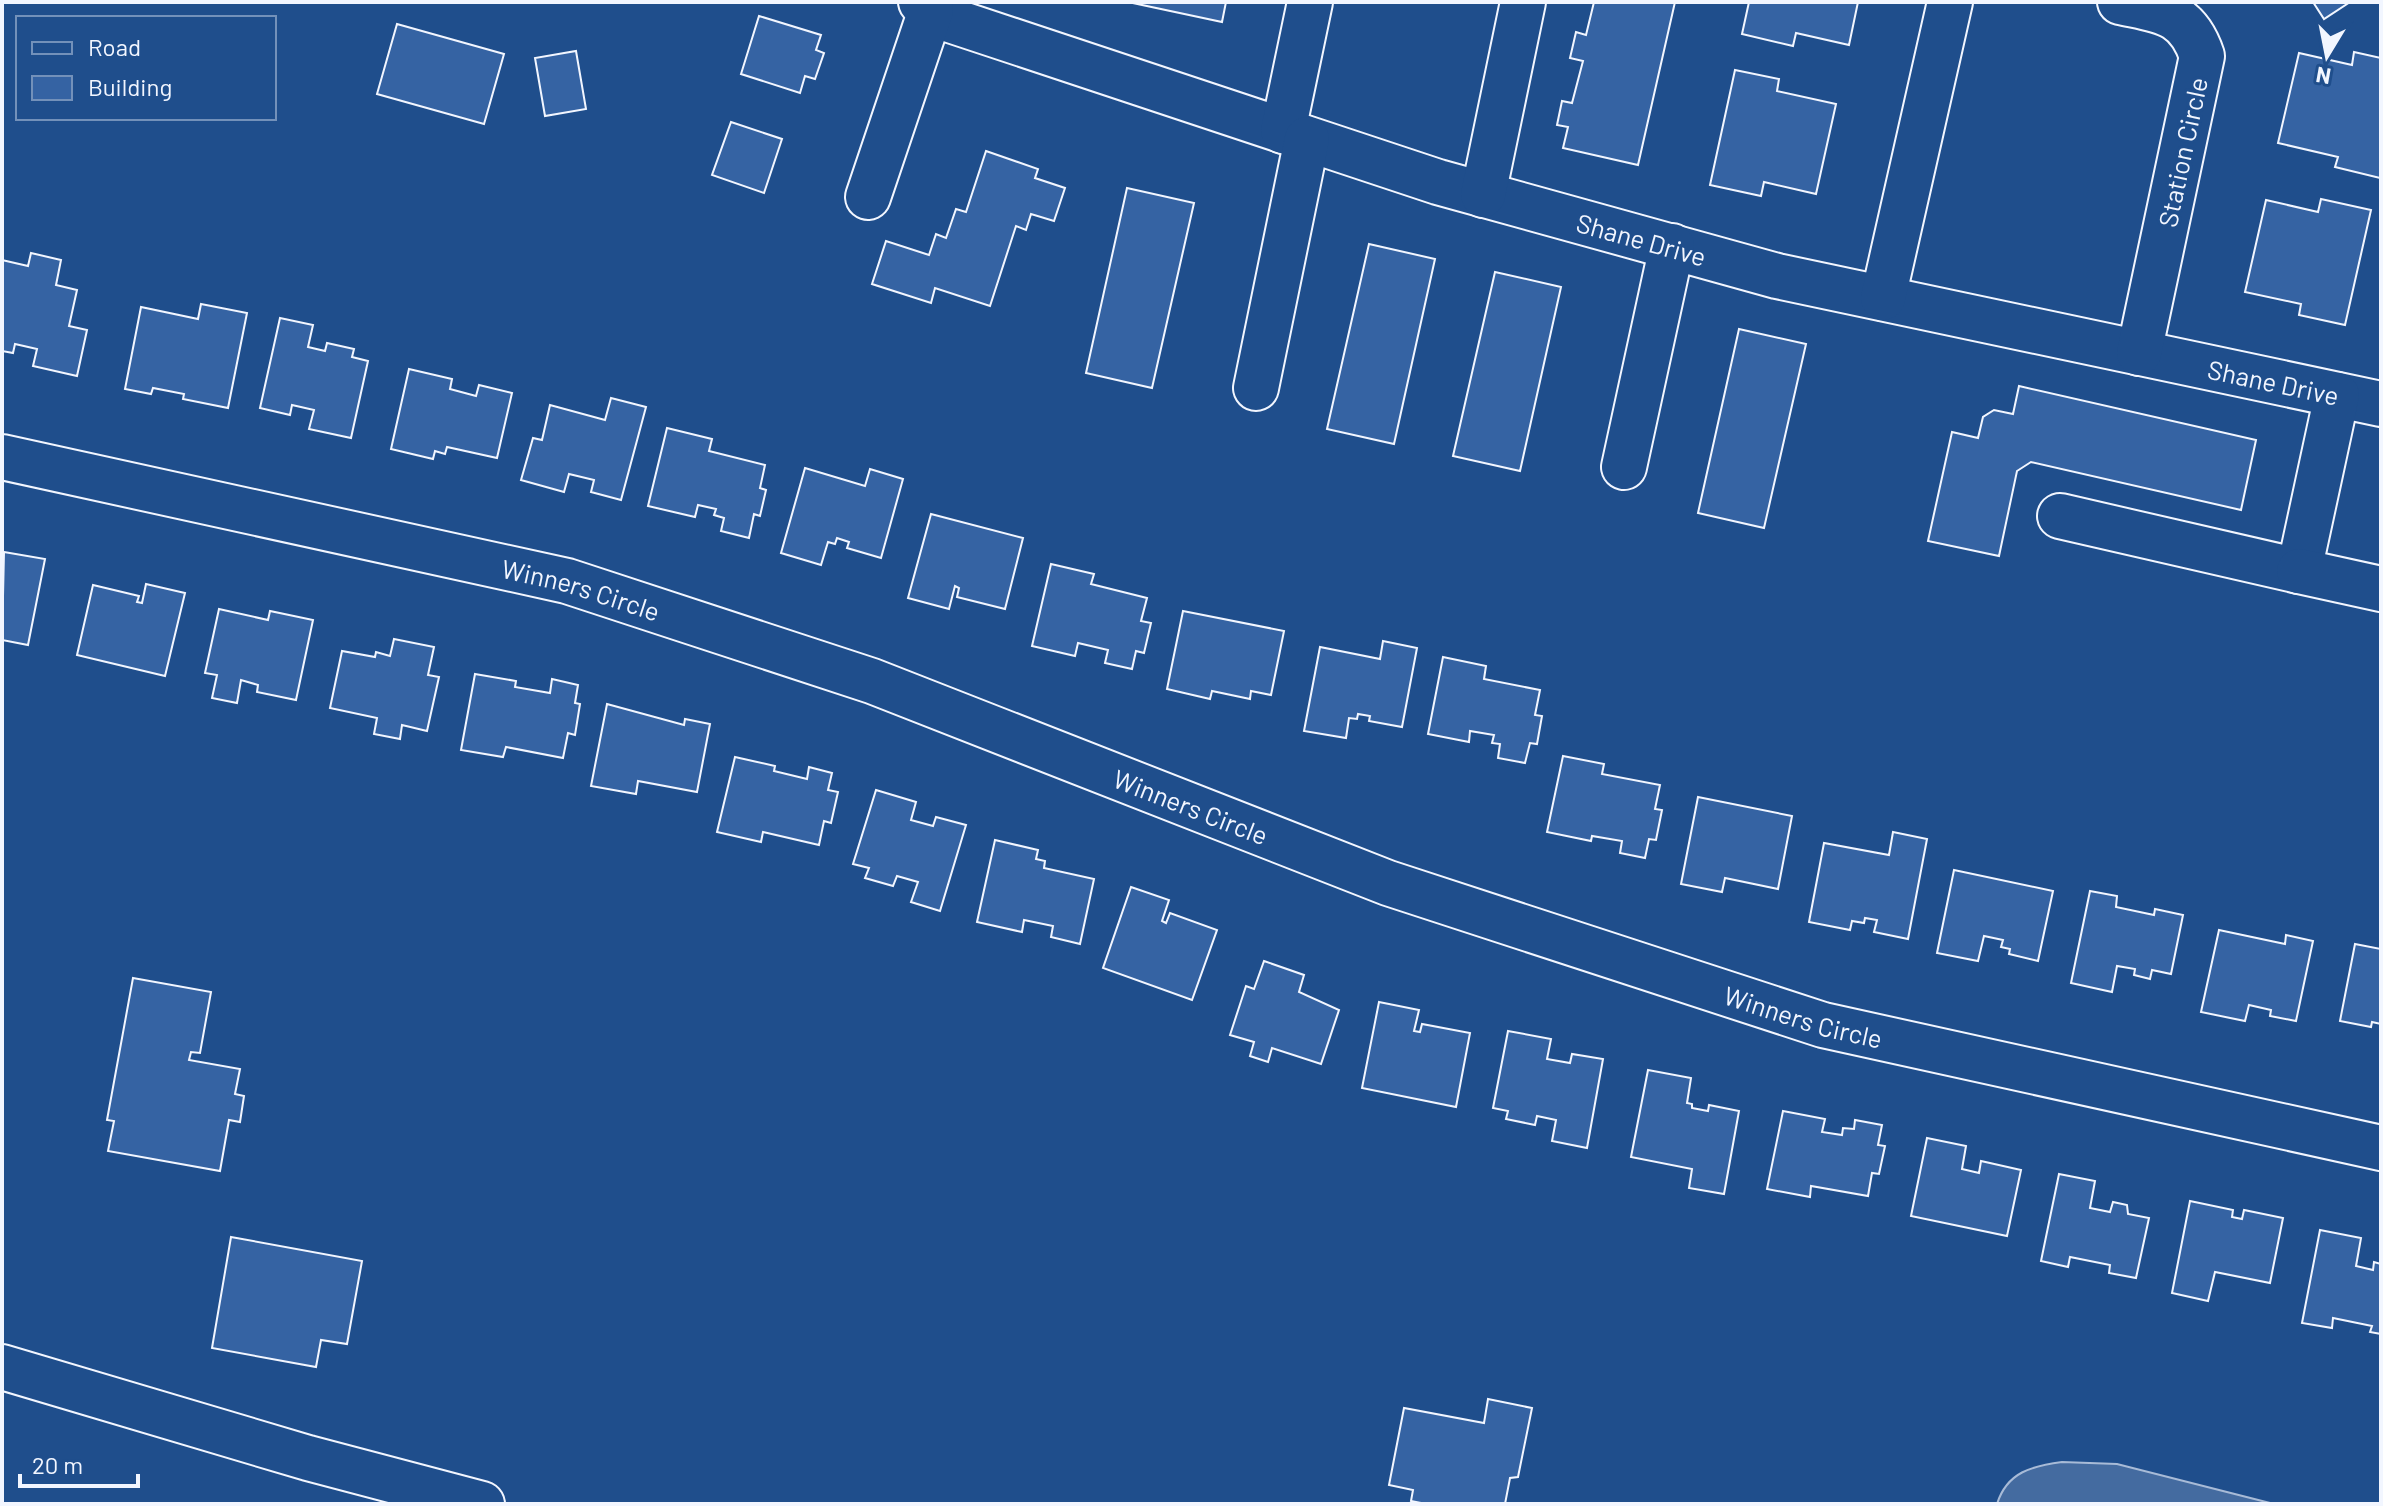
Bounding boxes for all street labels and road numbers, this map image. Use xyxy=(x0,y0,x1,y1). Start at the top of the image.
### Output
street label: Station Circle xyxy=(2151,74,2213,230)
street label: Shane Drive xyxy=(1573,206,1710,271)
street label: Shane Drive xyxy=(2205,352,2342,410)
street label: Winners Circle xyxy=(499,552,664,626)
street label: Winners Circle xyxy=(1109,762,1273,850)
street label: Winners Circle xyxy=(1720,978,1886,1053)

